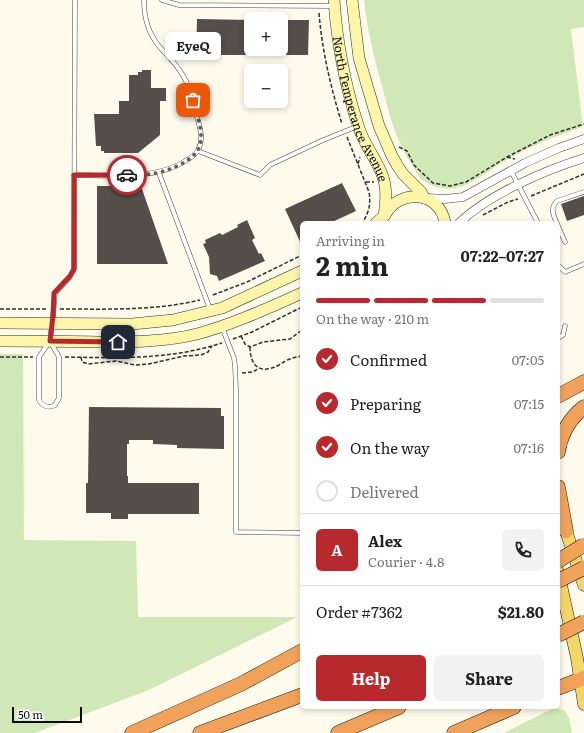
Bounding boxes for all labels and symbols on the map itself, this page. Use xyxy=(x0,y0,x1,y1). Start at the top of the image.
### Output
callout: EyeQ xyxy=(165,32,221,60)
street label: North Temperance Avenue xyxy=(329,35,393,184)
pin xyxy=(176,83,210,117)
courier xyxy=(107,155,147,195)
pin xyxy=(101,325,135,359)
scale bar xyxy=(12,705,82,724)

